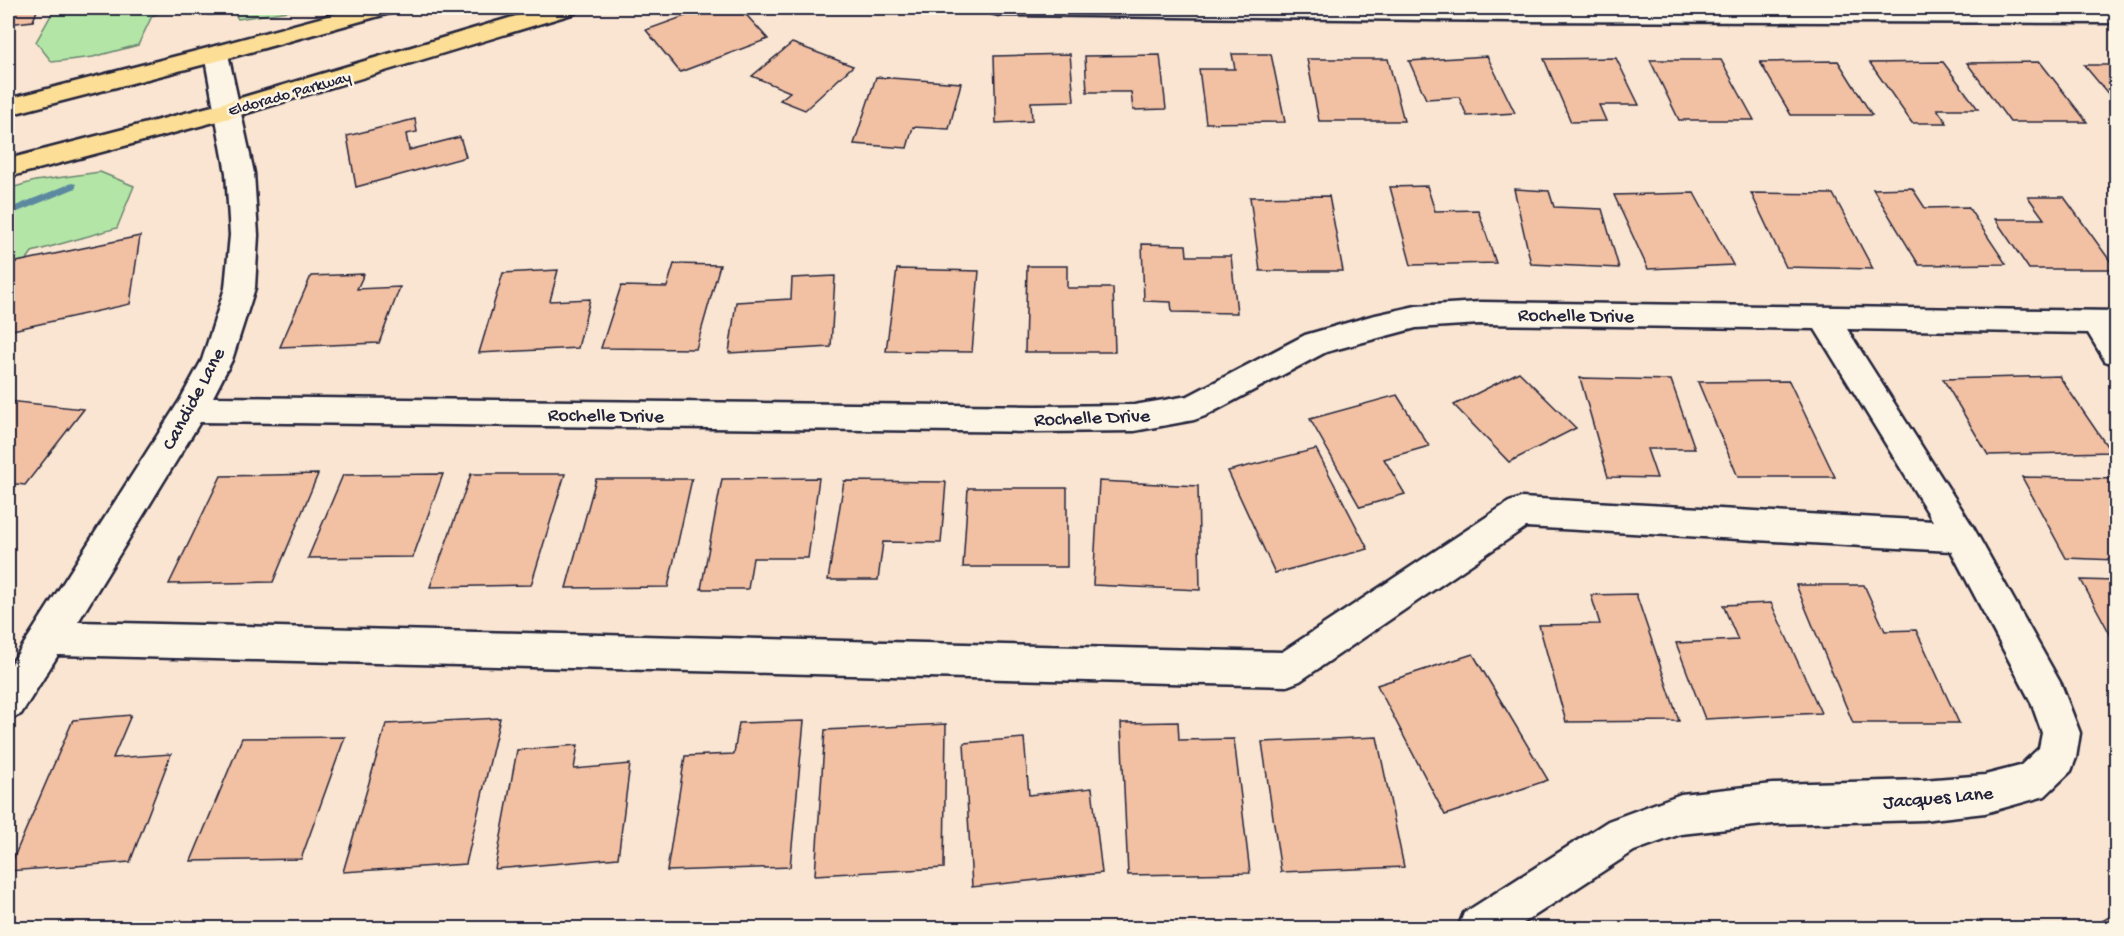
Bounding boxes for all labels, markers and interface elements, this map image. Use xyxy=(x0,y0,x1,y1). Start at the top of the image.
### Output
street label: Eldorado Parkway xyxy=(226,69,354,122)
street label: Rochelle Drive xyxy=(1518,305,1635,330)
street label: Candide Lane xyxy=(159,344,232,455)
street label: Rochelle Drive xyxy=(548,405,665,430)
street label: Rochelle Drive xyxy=(1034,406,1151,433)
street label: Jacques Lane xyxy=(1882,783,1995,816)

